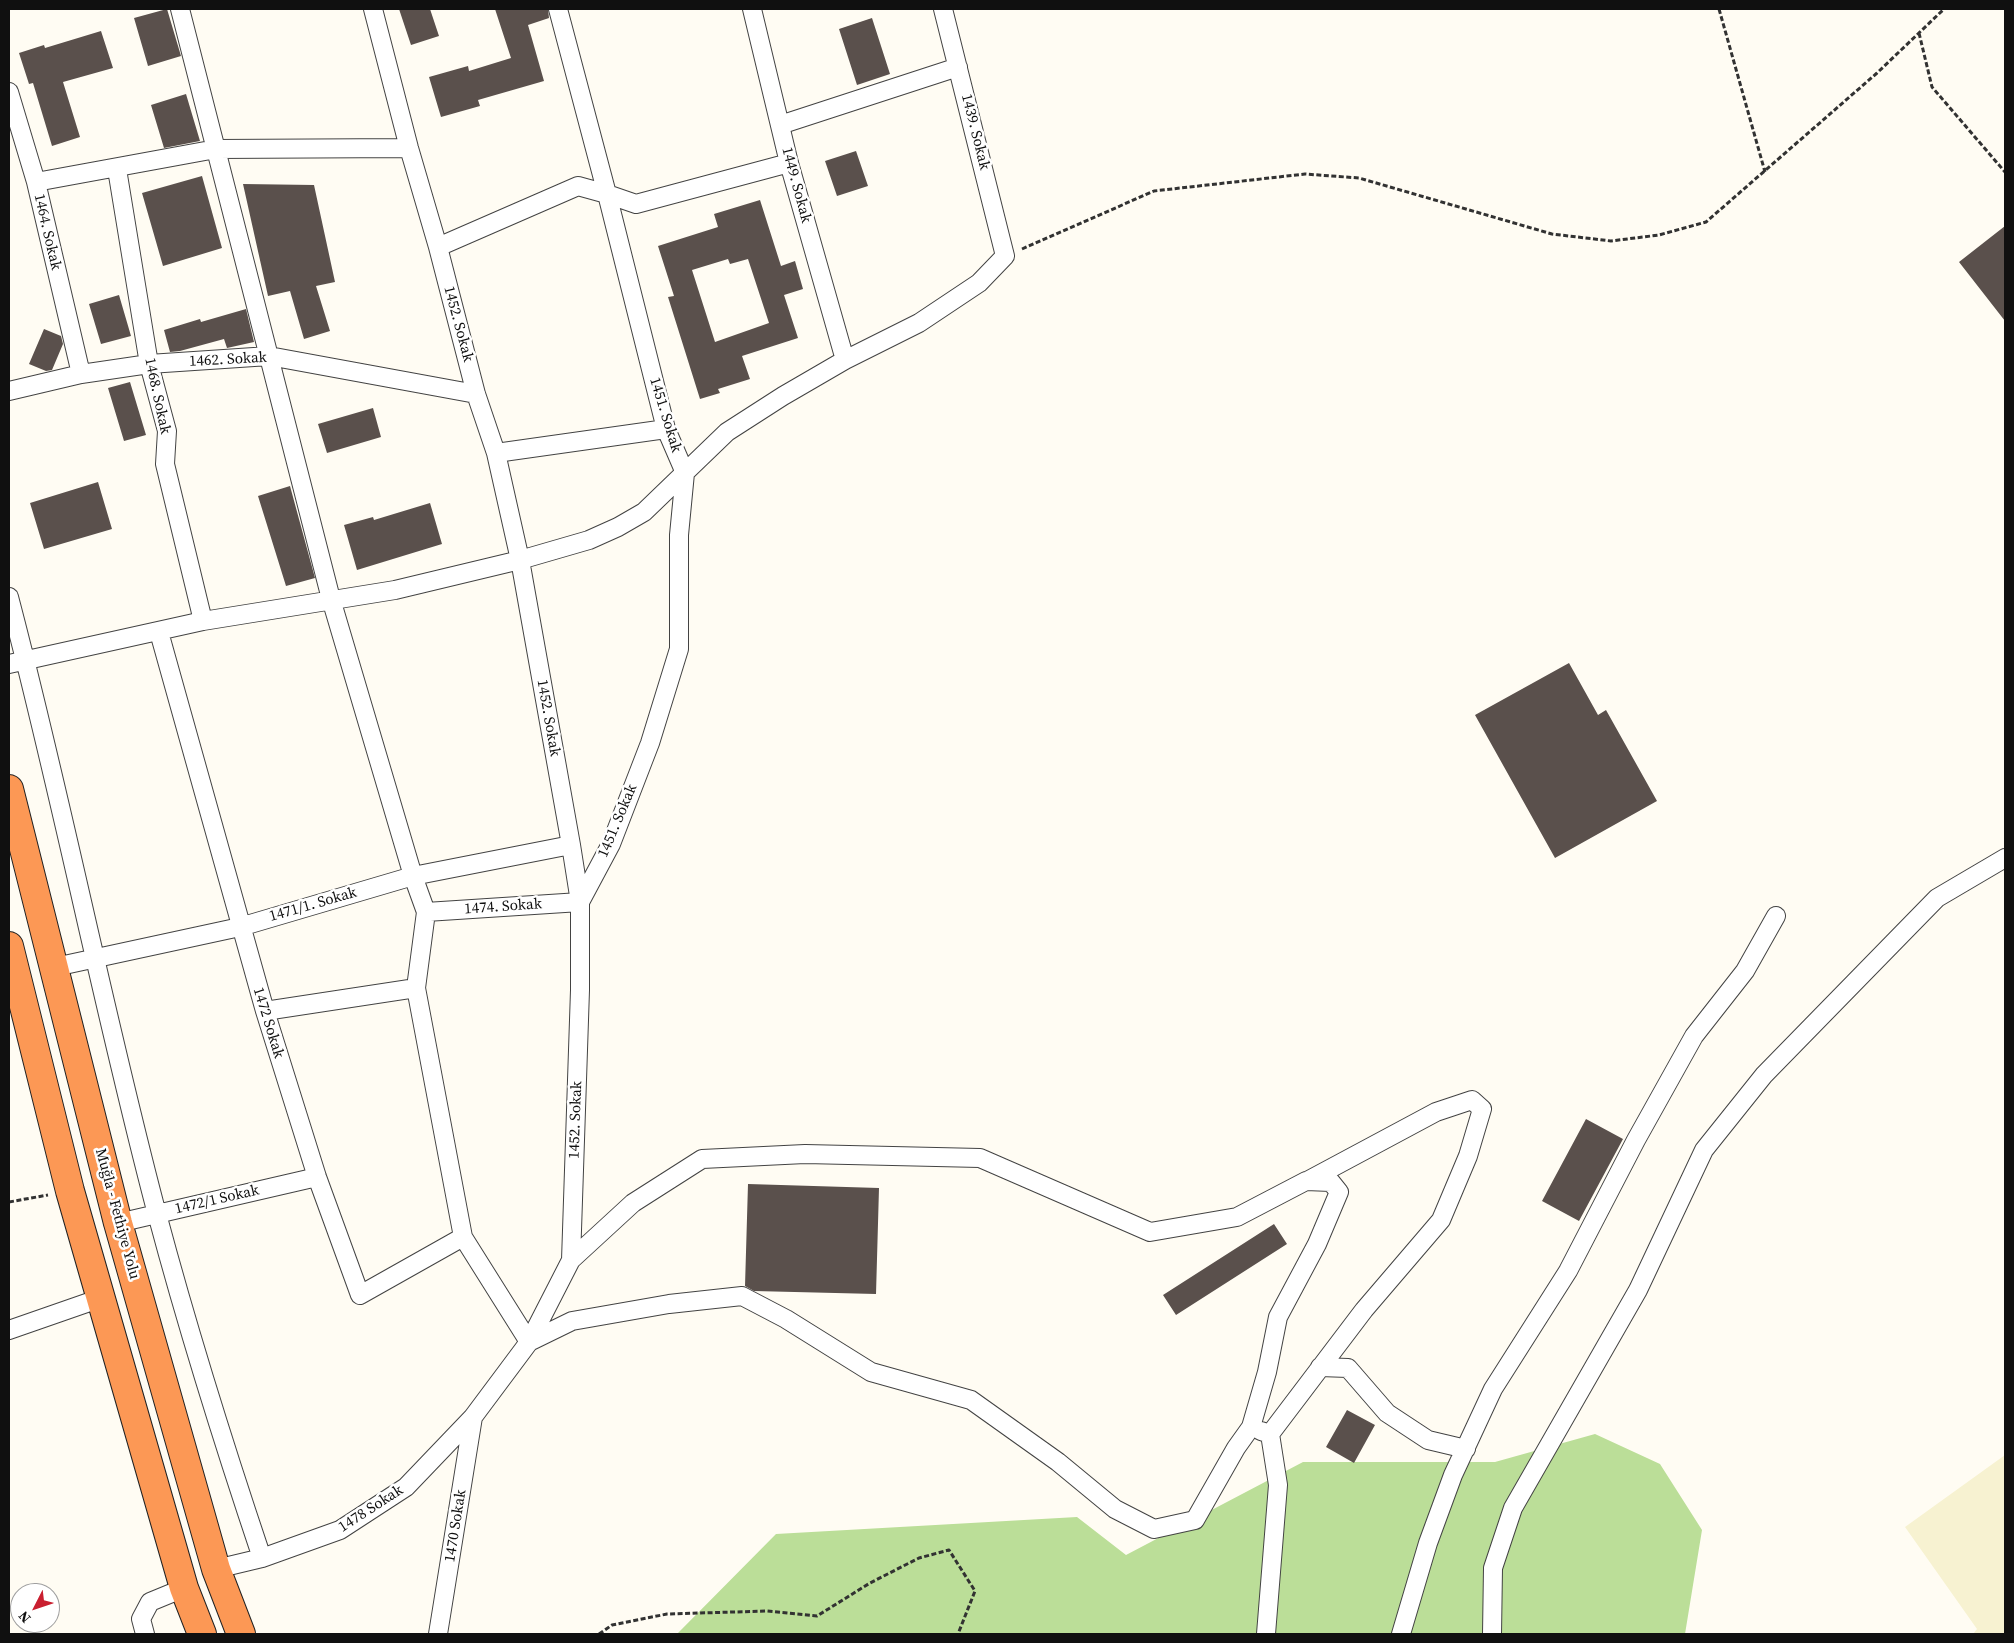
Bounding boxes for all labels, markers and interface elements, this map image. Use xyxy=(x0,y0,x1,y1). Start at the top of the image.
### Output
street label: 1439. Sokak xyxy=(957,92,993,172)
street label: 1449. Sokak xyxy=(777,145,815,225)
street label: 1464. Sokak xyxy=(29,192,65,272)
street label: 1452. Sokak xyxy=(439,284,477,364)
street label: 1462. Sokak xyxy=(189,349,267,371)
street label: 1468. Sokak xyxy=(140,356,174,436)
street label: 1451. Sokak xyxy=(645,375,685,455)
street label: 1452. Sokak xyxy=(532,678,564,758)
street label: 1451. Sokak xyxy=(595,782,641,860)
street label: 1471/1. Sokak xyxy=(267,884,359,926)
street label: 1474. Sokak xyxy=(464,895,542,919)
street label: 1472 Sokak xyxy=(249,985,287,1061)
street label: 1452. Sokak xyxy=(566,1081,586,1159)
street label: Muğla - Fethiye Yolu xyxy=(91,1147,143,1281)
street label: 1472/1 Sokak xyxy=(173,1182,261,1218)
street label: 1478 Sokak xyxy=(335,1481,407,1537)
street label: 1470 Sokak xyxy=(441,1488,471,1564)
north arrow xyxy=(10,1583,60,1633)
text: N xyxy=(14,1607,35,1628)

